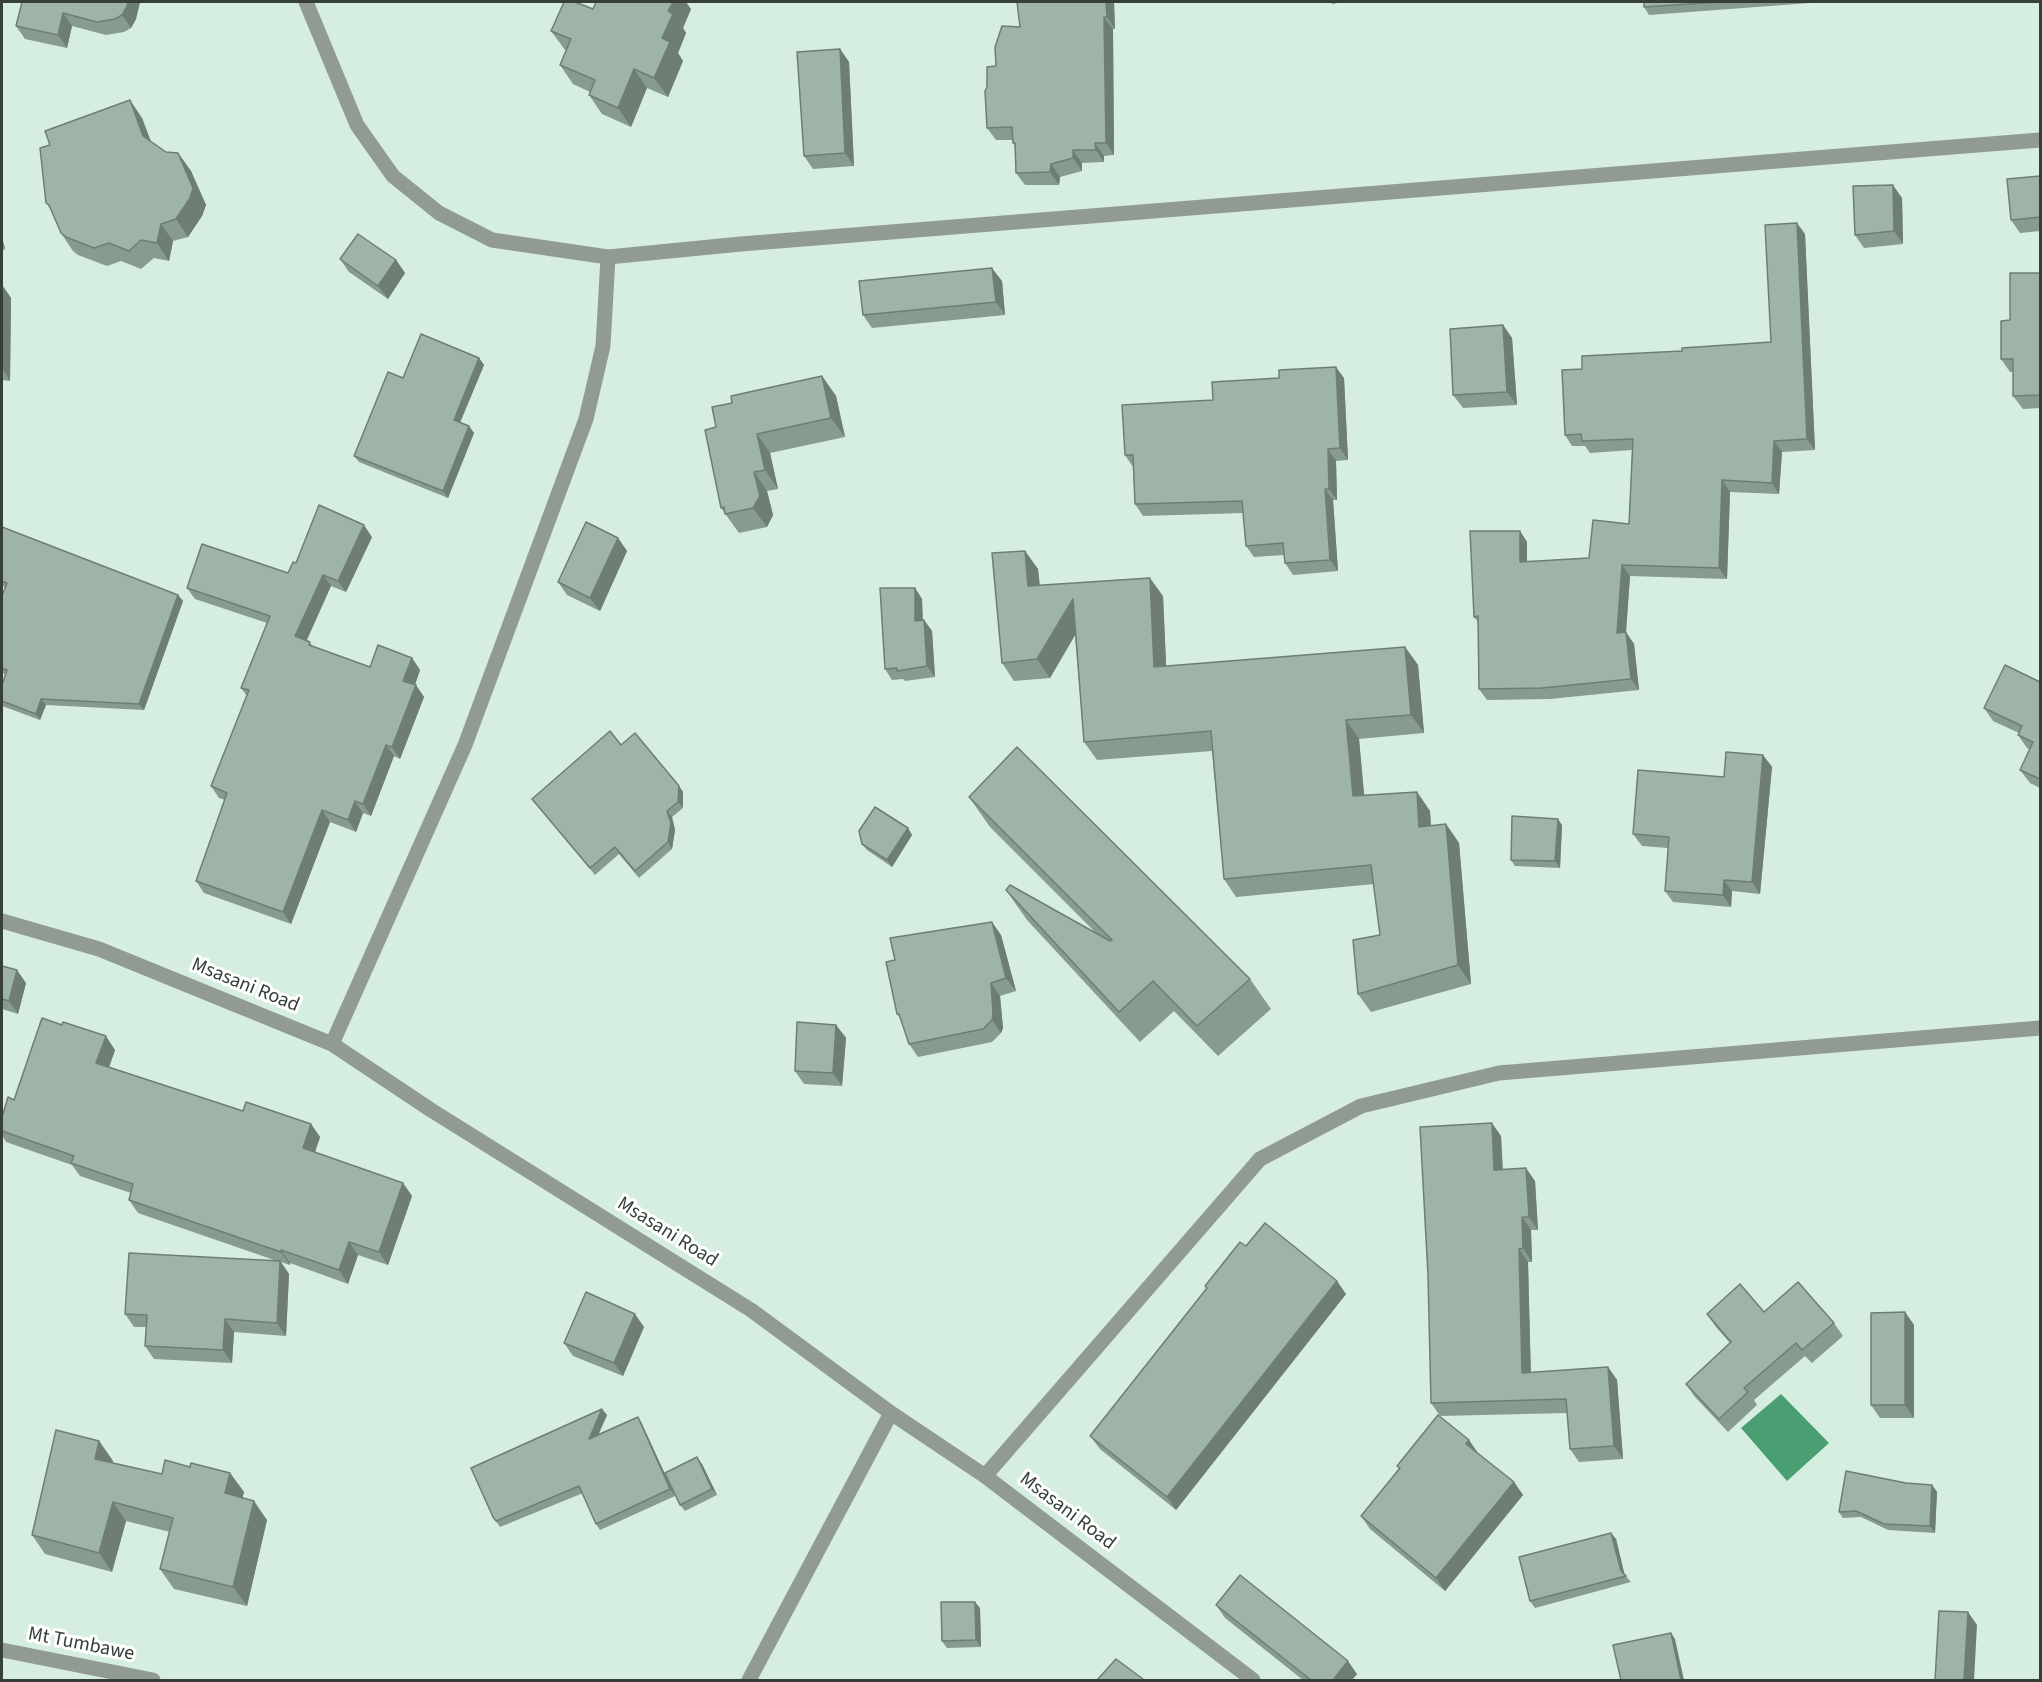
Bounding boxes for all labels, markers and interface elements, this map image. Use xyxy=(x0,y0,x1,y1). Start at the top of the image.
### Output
street label: Msasani Road xyxy=(188,953,302,1019)
street label: Msasani Road xyxy=(612,1193,722,1273)
street label: Msasani Road xyxy=(1014,1468,1120,1556)
street label: Mt Tumbawe xyxy=(26,1623,136,1667)

